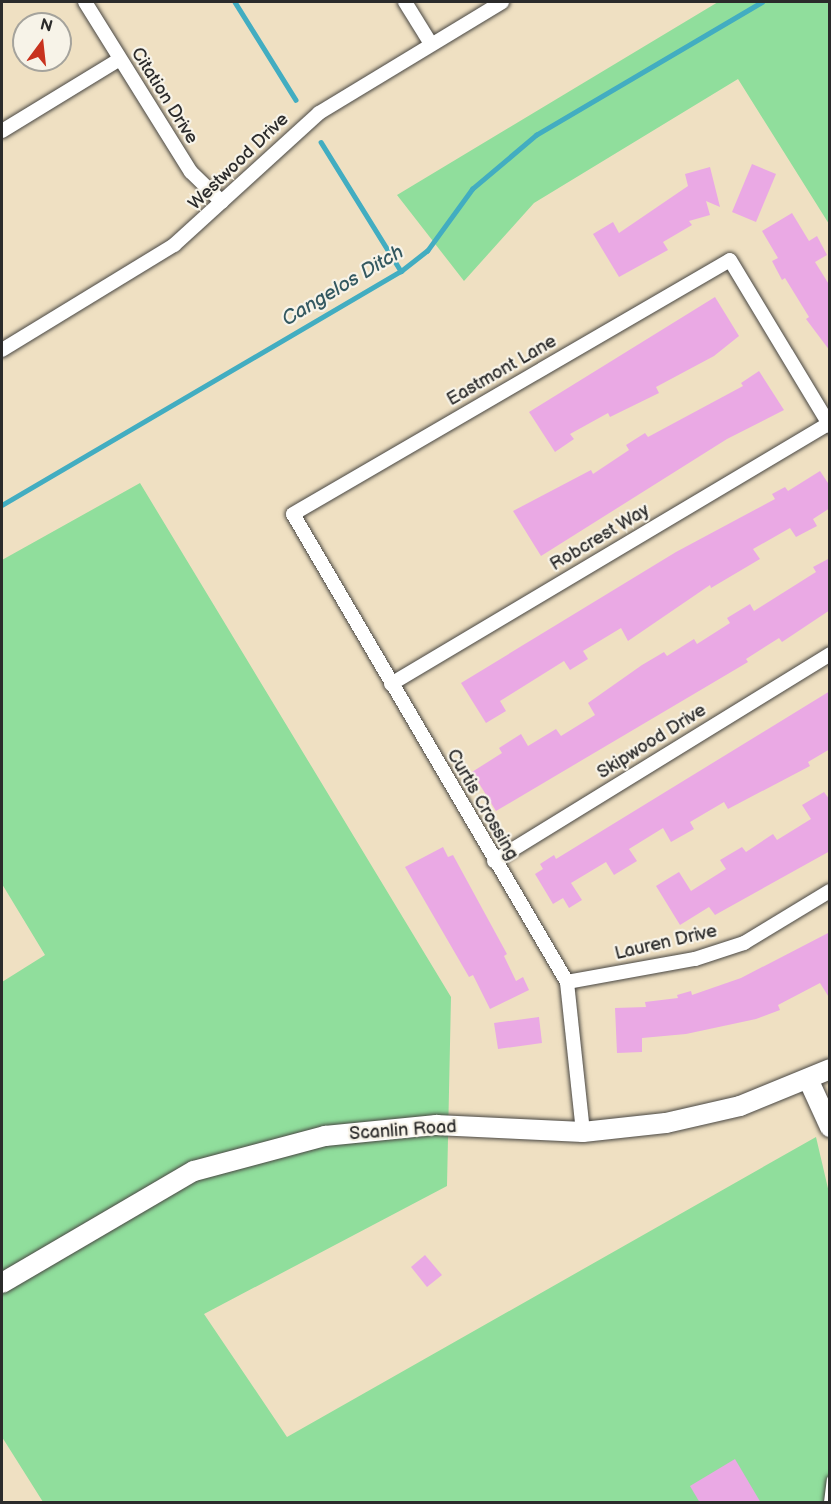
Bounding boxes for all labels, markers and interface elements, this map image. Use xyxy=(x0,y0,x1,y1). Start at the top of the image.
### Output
north arrow xyxy=(12,12,72,72)
text: N xyxy=(38,15,55,37)
street label: Citation Drive xyxy=(126,44,202,148)
street label: Westwood Drive xyxy=(185,109,293,215)
water label: Cangelos Ditch xyxy=(278,240,408,332)
street label: Eastmont Lane xyxy=(443,331,561,411)
street label: Robcrest Way xyxy=(546,500,654,576)
street label: Skipwood Drive xyxy=(594,700,710,784)
street label: Curtis Crossing xyxy=(441,746,523,864)
street label: Lauren Drive xyxy=(613,921,719,965)
street label: Scanlin Road xyxy=(349,1116,457,1146)

